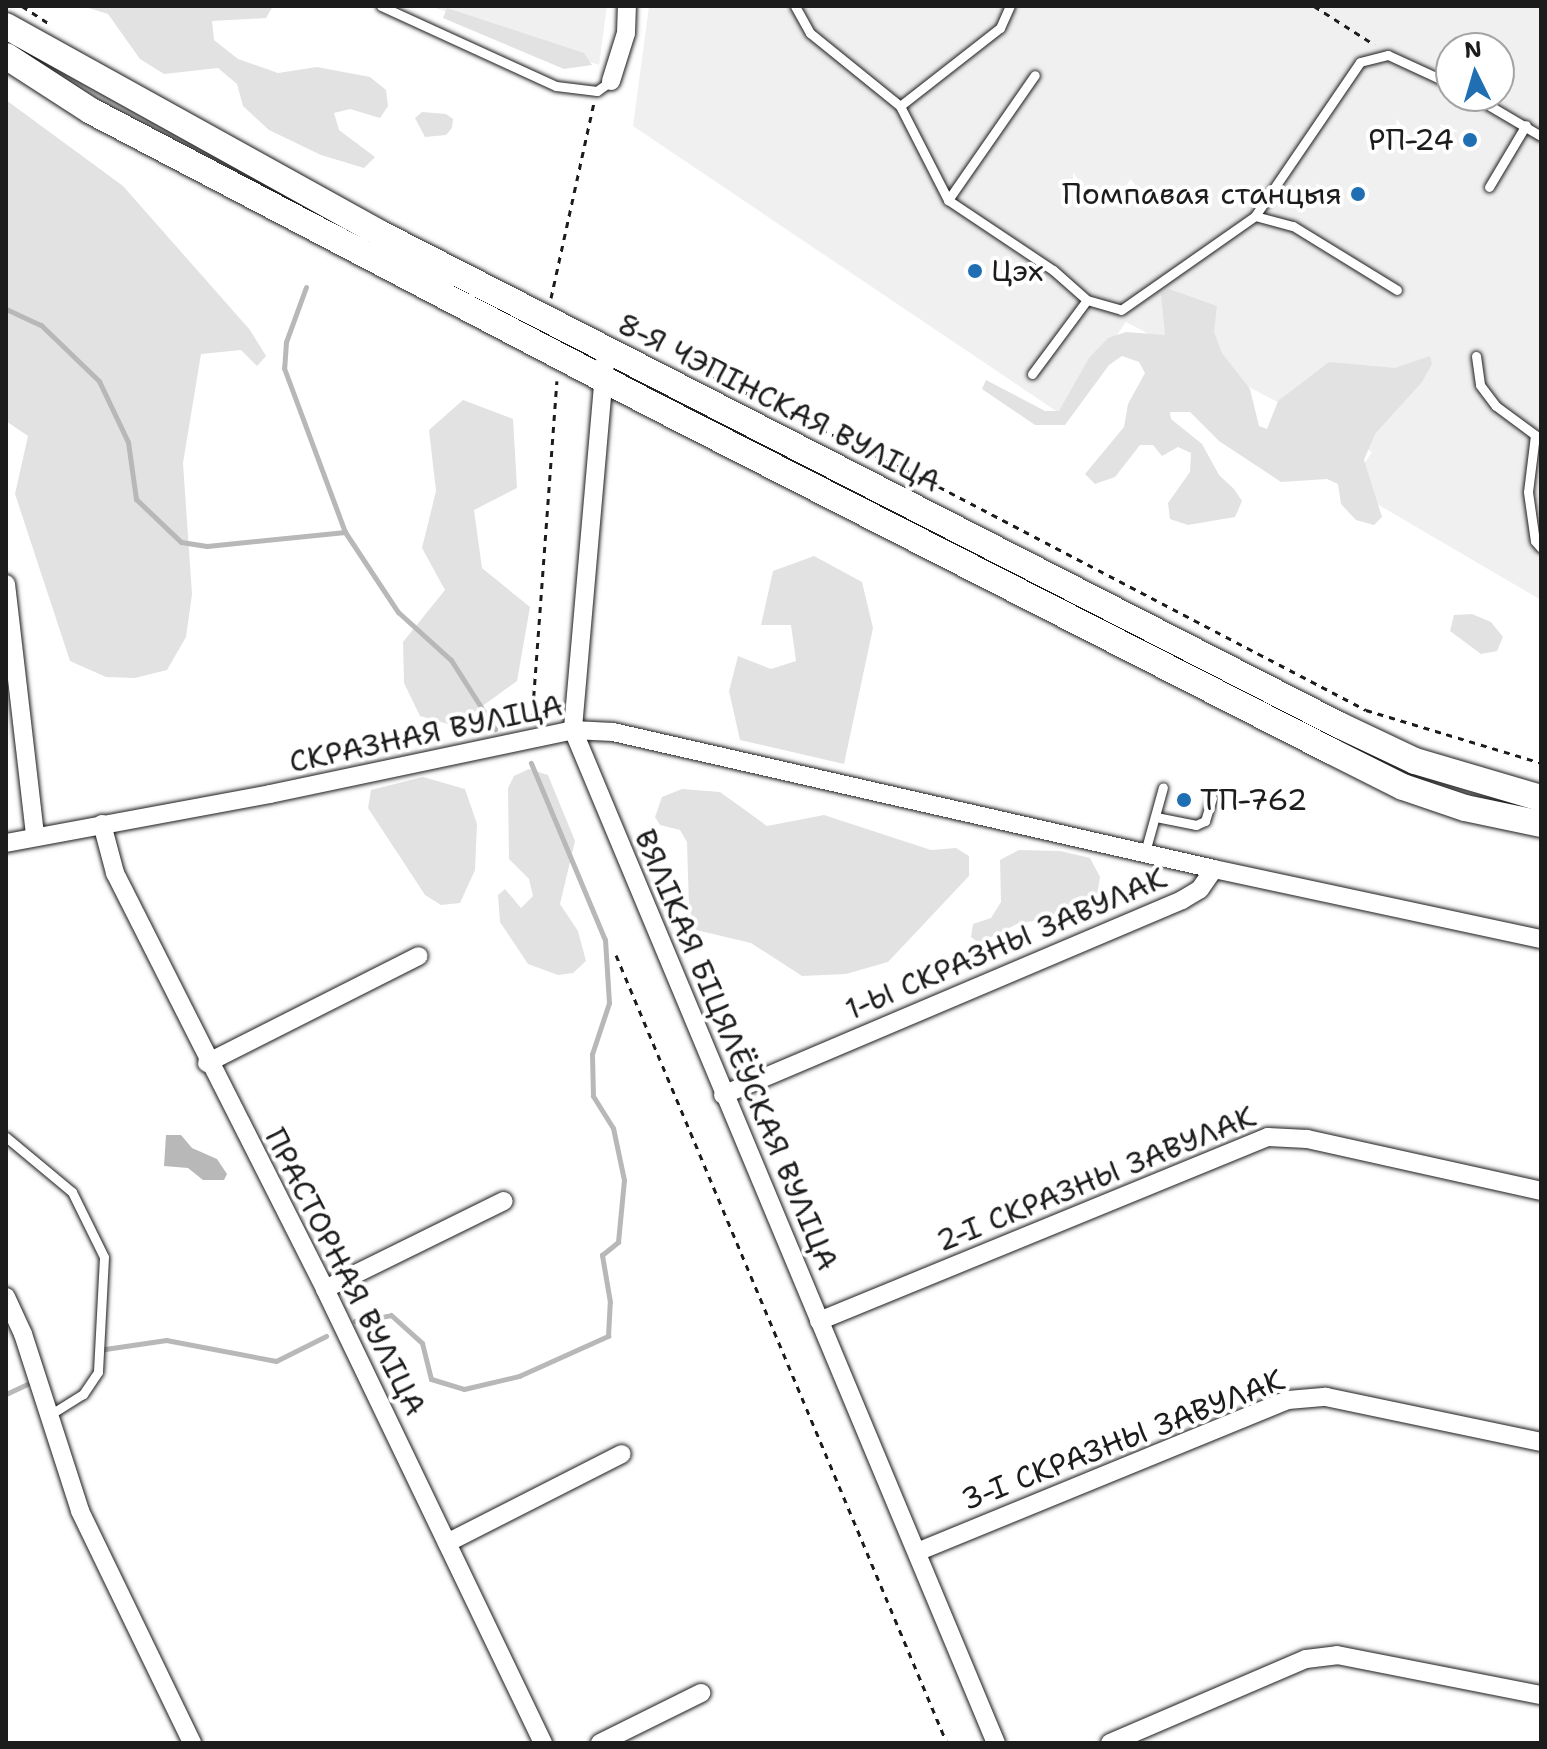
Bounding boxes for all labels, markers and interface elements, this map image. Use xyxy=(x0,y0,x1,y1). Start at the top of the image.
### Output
north arrow xyxy=(1435,32,1515,112)
text: N xyxy=(1463,34,1483,65)
place label: РП-24 xyxy=(1368,122,1454,158)
marker: РП-24 xyxy=(1461,131,1479,149)
place label: Помпавая станцыя xyxy=(1062,176,1342,212)
marker: Помпавая станцыя xyxy=(1349,185,1367,203)
place label: Цэх xyxy=(991,253,1044,289)
marker: Цэх xyxy=(966,262,984,280)
street label: 8-Я ЧЭПІНСКАЯ ВУЛІЦА xyxy=(611,306,947,500)
street label: СКРАЗНАЯ ВУЛІЦА xyxy=(286,687,566,781)
place label: ТП-762 xyxy=(1200,782,1308,818)
marker: ТП-762 xyxy=(1175,791,1193,809)
street label: ВЯЛІКАЯ БІЦЯЛЁЎСКАЯ ВУЛІЦА xyxy=(626,824,846,1276)
street label: 1-Ы СКРАЗНЫ ЗАВУЛАК xyxy=(840,860,1172,1028)
street label: 2-І СКРАЗНЫ ЗАВУЛАК xyxy=(931,1098,1261,1260)
street label: ПРАСТОРНАЯ ВУЛІЦА xyxy=(257,1122,433,1422)
street label: 3-І СКРАЗНЫ ЗАВУЛАК xyxy=(956,1362,1290,1518)

